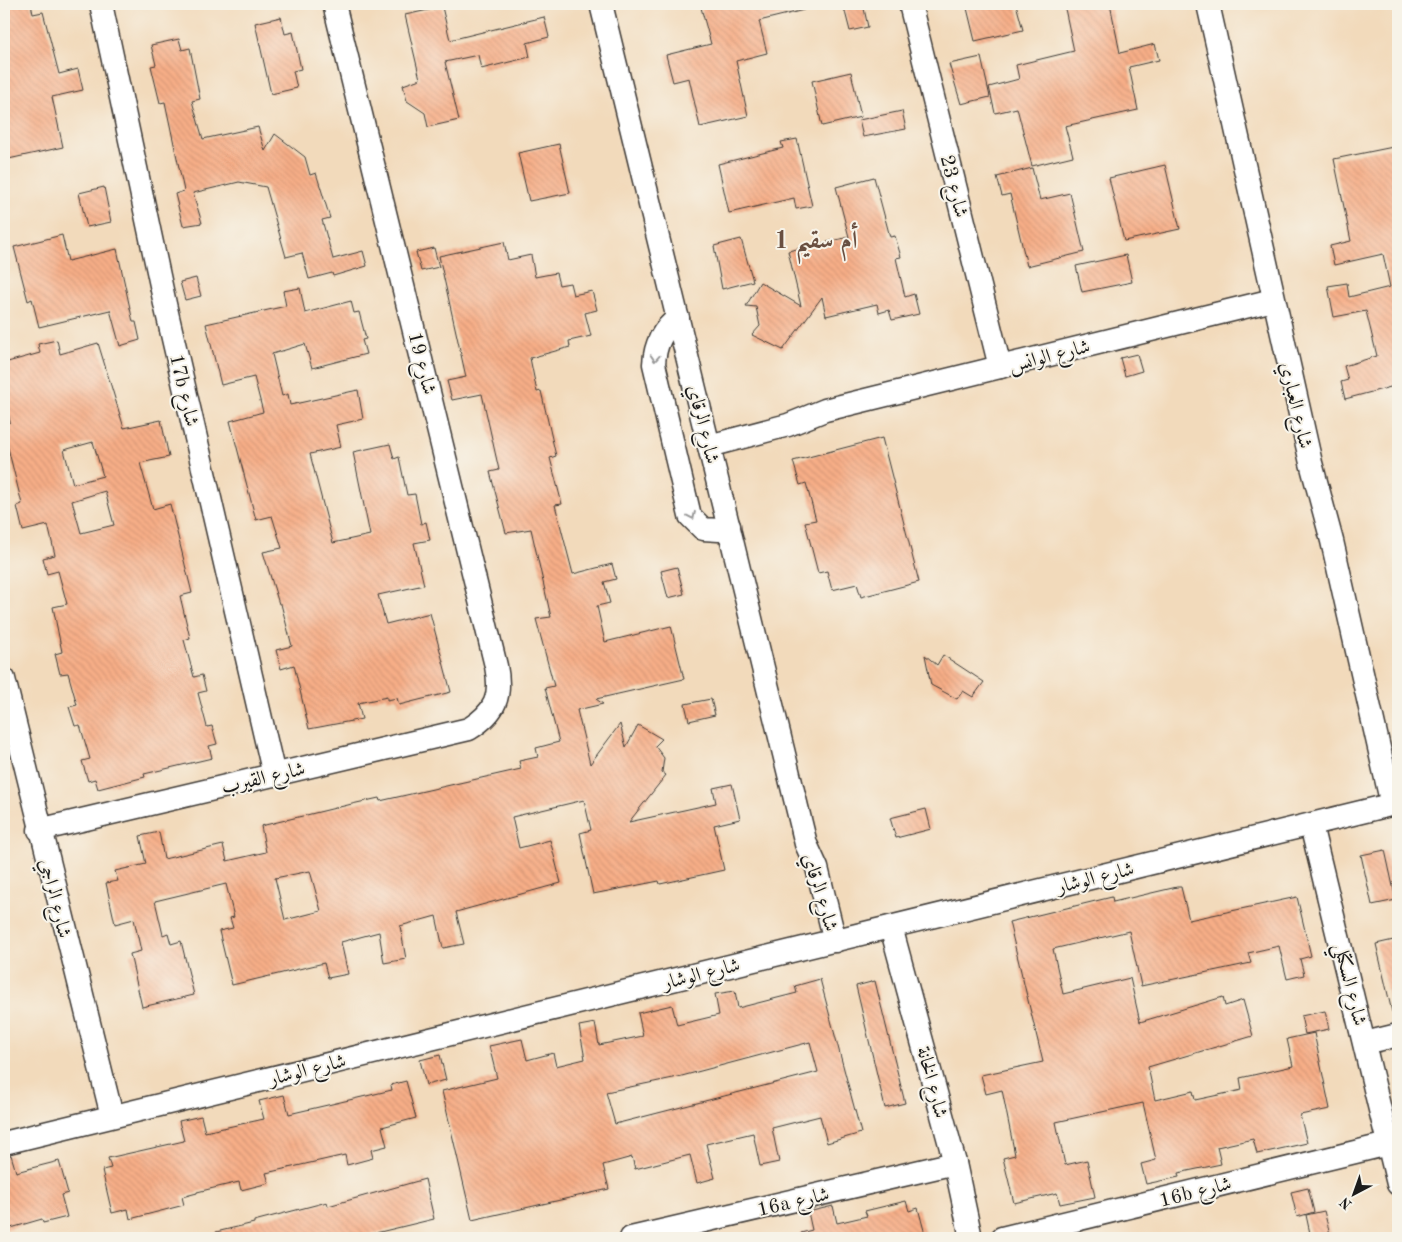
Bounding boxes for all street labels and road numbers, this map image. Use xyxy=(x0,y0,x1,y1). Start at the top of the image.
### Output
street label: شارع 23 xyxy=(930,153,970,221)
street label: شارع 19 xyxy=(398,330,438,398)
street label: شارع الوانس xyxy=(1007,337,1094,383)
street label: 17b شارع xyxy=(159,352,201,430)
street label: شارع العباري xyxy=(1270,360,1315,452)
street label: شارع الرقاي xyxy=(677,383,722,467)
street label: شارع القيرب xyxy=(220,760,309,804)
street label: شارع الرقاي xyxy=(792,851,841,936)
street label: شارع الراجي xyxy=(29,857,75,942)
street label: شارع الوشار xyxy=(1053,860,1138,905)
street label: شارع السكتلي xyxy=(1321,941,1370,1030)
street label: شارع الوشار xyxy=(659,956,744,1001)
street label: شارع الخانة xyxy=(906,1045,950,1122)
street label: شارع الوشار xyxy=(265,1052,350,1097)
street label: 16b شارع xyxy=(1157,1174,1235,1217)
street label: 16a شارع xyxy=(755,1185,833,1227)

